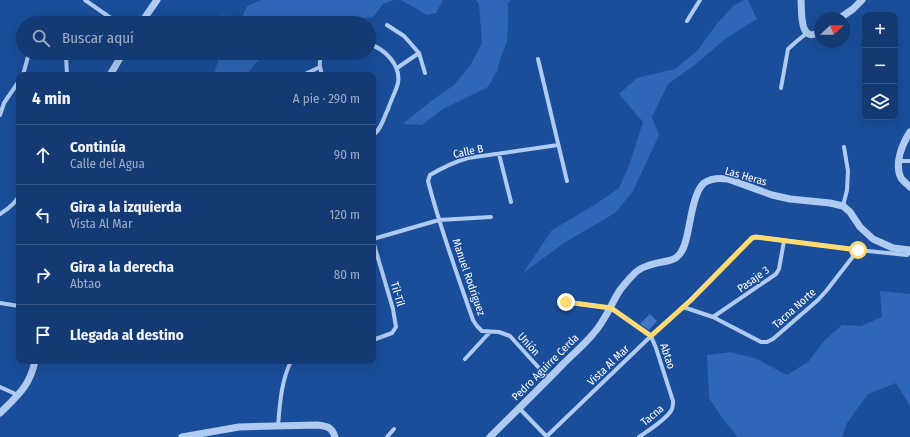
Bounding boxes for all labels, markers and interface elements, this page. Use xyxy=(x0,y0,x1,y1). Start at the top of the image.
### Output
north arrow xyxy=(814,12,850,48)
map controls xyxy=(862,12,898,120)
button: + xyxy=(862,12,898,48)
search box xyxy=(16,16,376,60)
icon: search xyxy=(30,27,52,49)
text: Buscar aquí xyxy=(62,29,134,47)
button: − xyxy=(862,48,898,84)
button: layers xyxy=(862,84,898,120)
text: 4 min xyxy=(32,88,71,109)
text: A pie · 290 m xyxy=(293,91,360,106)
text: Continúa xyxy=(70,138,126,156)
street label: Calle B xyxy=(452,142,484,161)
icon: ahead xyxy=(32,144,54,166)
text: 90 m xyxy=(334,147,360,162)
text: Calle del Agua xyxy=(70,156,145,171)
street label: Las Heras xyxy=(723,164,769,189)
text: Gira a la izquierda xyxy=(70,198,182,216)
icon: left xyxy=(32,204,54,226)
text: 120 m xyxy=(329,207,360,222)
text: Vista Al Mar xyxy=(70,216,133,231)
street label: Manuel Rodríguez xyxy=(449,237,488,318)
route start xyxy=(849,241,867,259)
text: Gira a la derecha xyxy=(70,258,174,276)
icon: right xyxy=(32,264,54,286)
street label: Pasaje 3 xyxy=(735,264,772,295)
text: 80 m xyxy=(334,267,360,282)
text: Abtao xyxy=(70,276,101,291)
street label: Til-Til xyxy=(388,280,407,308)
street label: Tacna Norte xyxy=(770,286,819,331)
route end xyxy=(557,293,575,311)
icon: arrive xyxy=(32,324,54,346)
text: Llegada al destino xyxy=(70,326,184,344)
street label: Unión xyxy=(515,330,542,359)
street label: Pedro Aguirre Cerda xyxy=(509,331,581,403)
street label: Vista Al Mar xyxy=(585,342,632,388)
street label: Abtao xyxy=(657,342,678,371)
street label: Tacna xyxy=(638,402,666,429)

